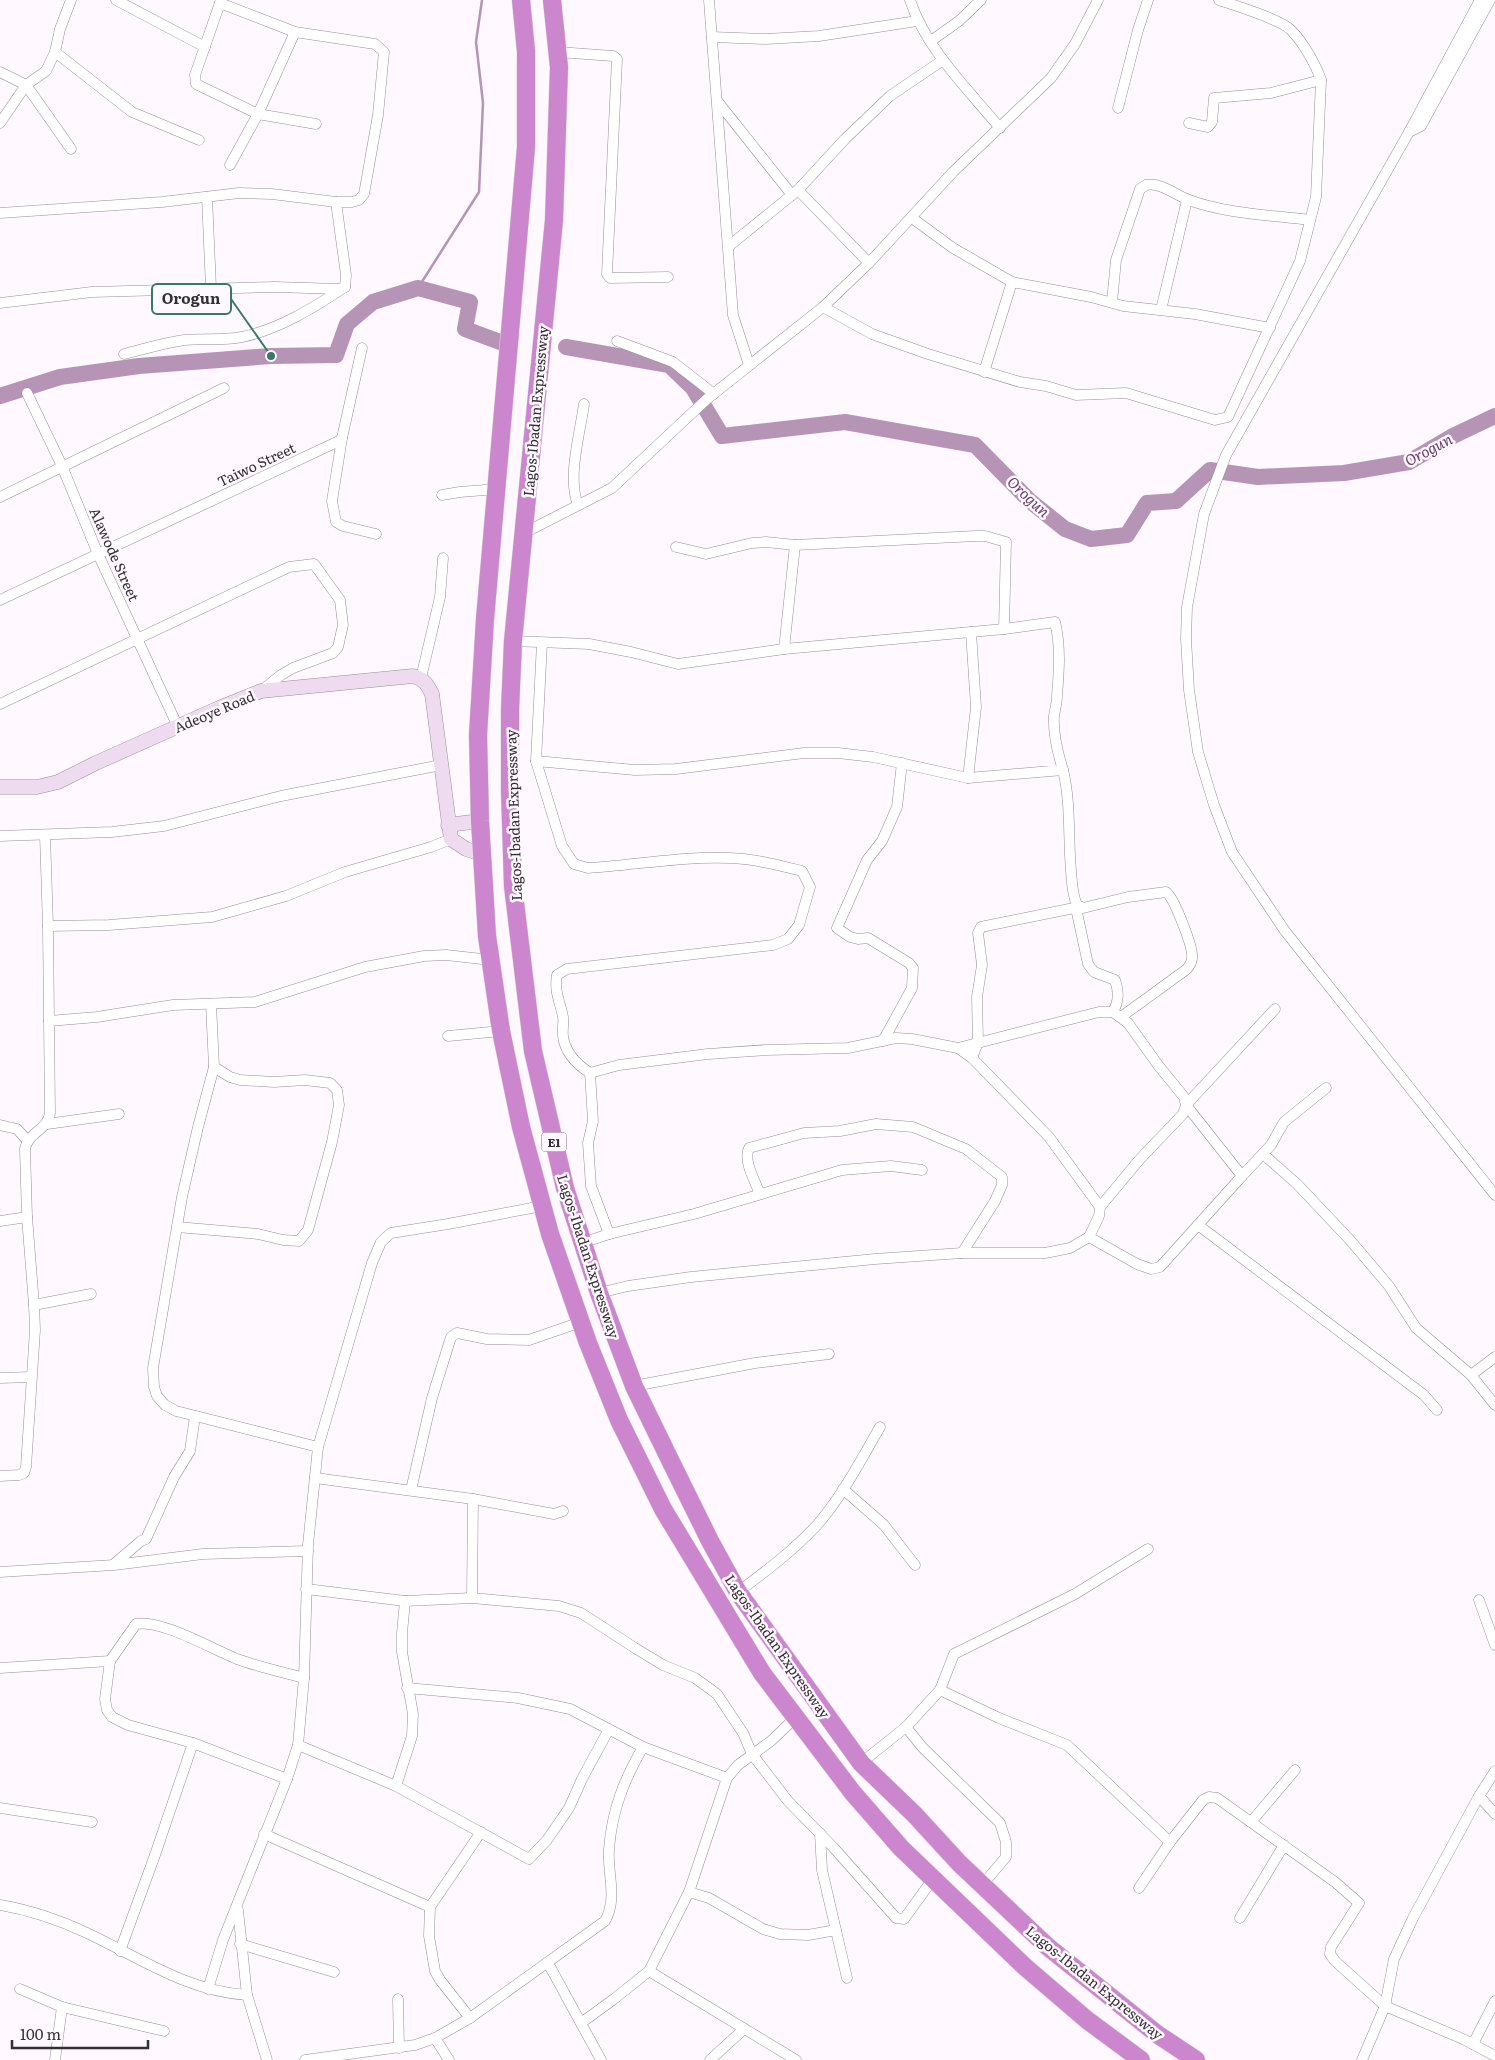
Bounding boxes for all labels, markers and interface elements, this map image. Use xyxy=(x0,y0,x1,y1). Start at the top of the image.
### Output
callout: Orogun xyxy=(152,284,231,314)
text: Orogun xyxy=(162,286,221,309)
street label: Lagos-Ibadan Expressway xyxy=(518,324,553,497)
water label: Orogun xyxy=(1400,427,1456,471)
street label: Taiwo Street xyxy=(214,437,299,491)
water label: Orogun xyxy=(1003,470,1056,522)
street label: Alawode Street xyxy=(85,504,145,604)
street label: Adeoye Road xyxy=(171,685,258,737)
street label: Lagos-Ibadan Expressway xyxy=(500,728,526,901)
road number: E1 xyxy=(542,1132,566,1152)
street label: Lagos-Ibadan Expressway xyxy=(553,1171,625,1341)
street label: Lagos-Ibadan Expressway xyxy=(721,1570,836,1723)
street label: Lagos-Ibadan Expressway xyxy=(1022,1920,1169,2044)
scale bar xyxy=(12,2018,149,2050)
text: 100 m xyxy=(20,2022,61,2045)

